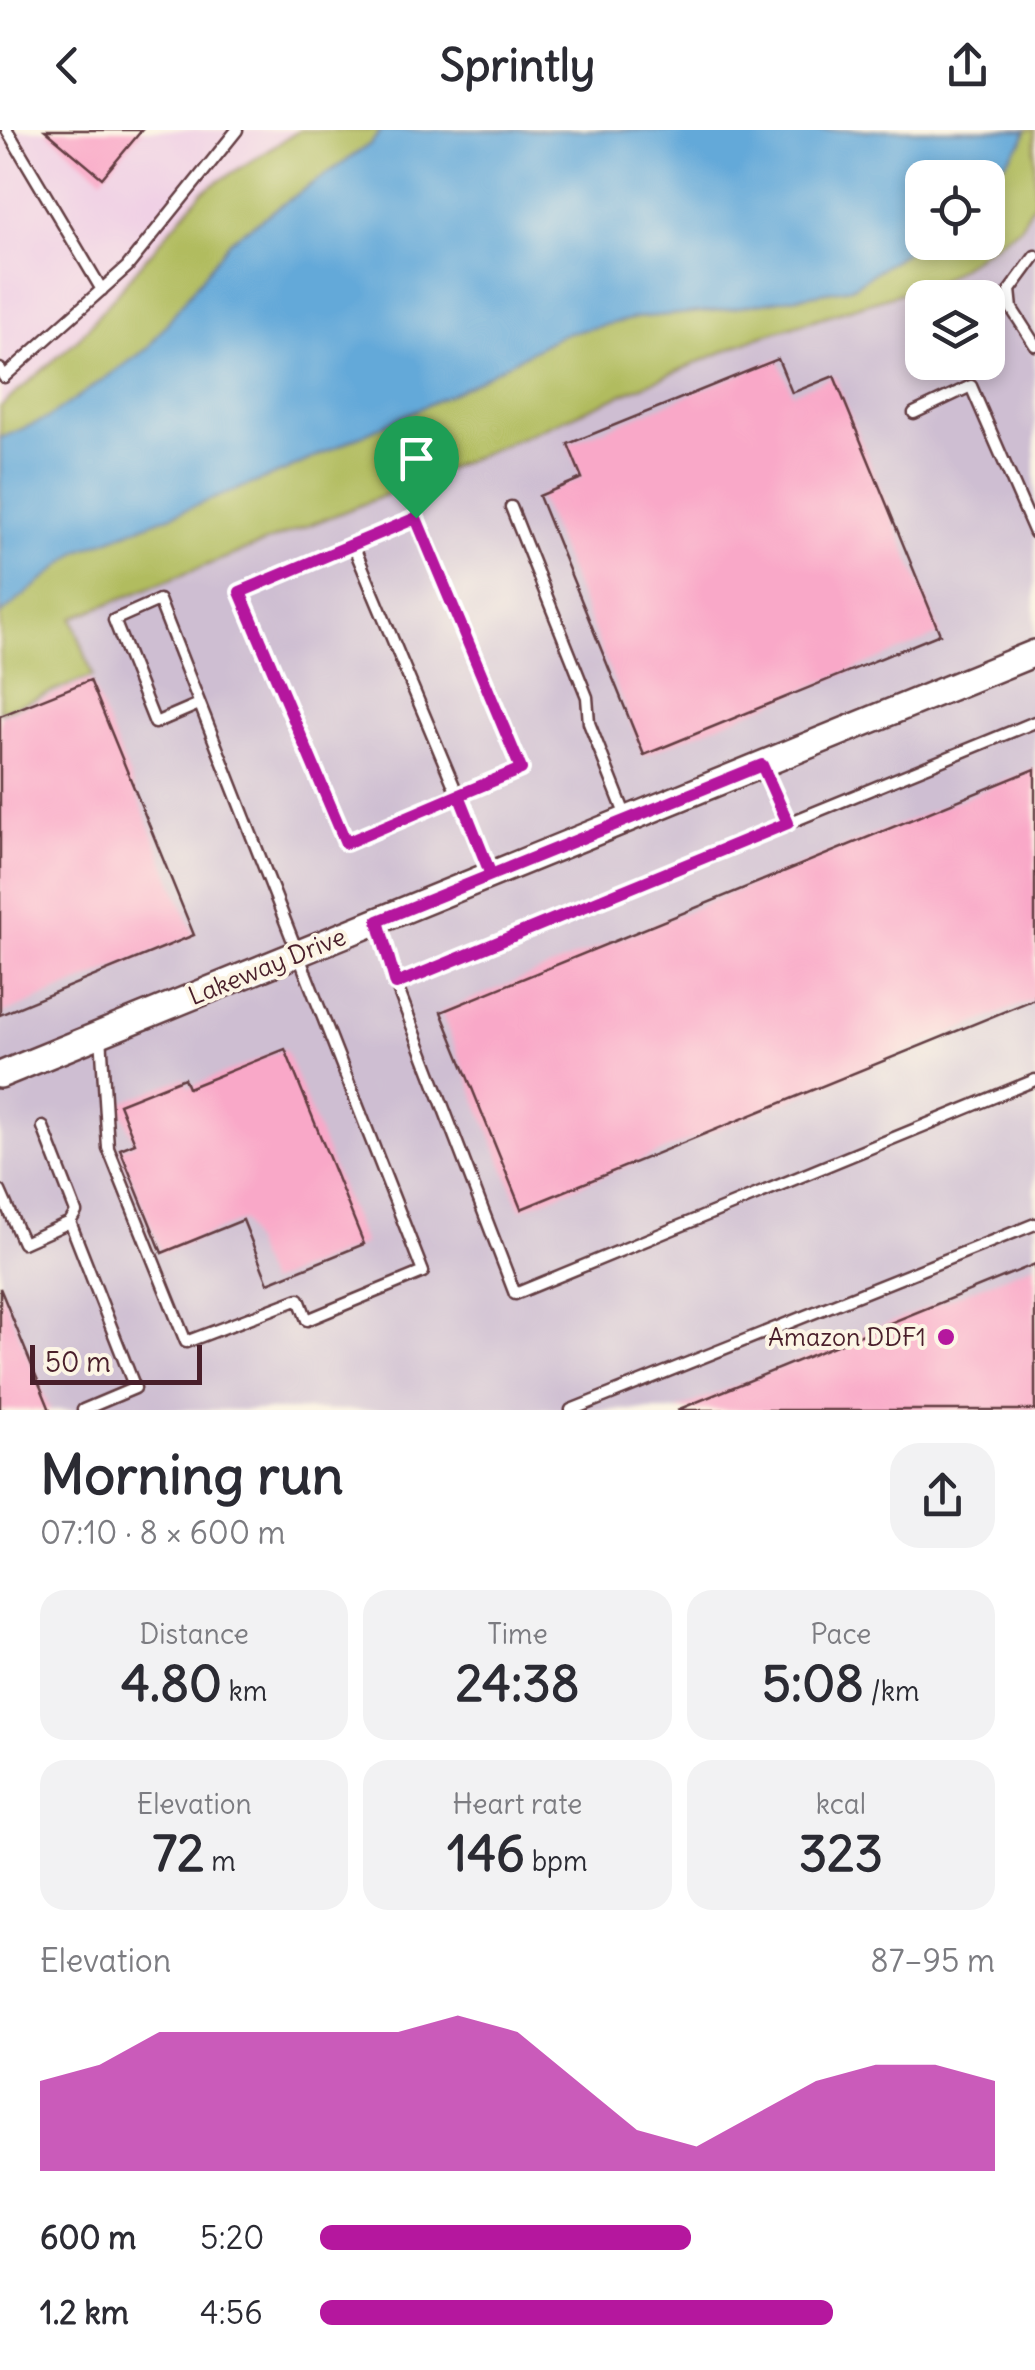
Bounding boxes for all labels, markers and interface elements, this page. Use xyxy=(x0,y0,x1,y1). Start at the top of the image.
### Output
text: Sprintly xyxy=(440,37,595,93)
icon: back xyxy=(40,38,95,93)
icon: share xyxy=(940,38,995,93)
map controls xyxy=(905,160,1005,380)
button: locate xyxy=(905,160,1005,260)
button: layers xyxy=(905,280,1005,380)
pin xyxy=(374,416,459,519)
icon: arrive xyxy=(389,431,444,486)
street label: Lakeway Drive xyxy=(184,920,350,1012)
place label: Amazon DDF1 xyxy=(768,1321,926,1353)
marker: Amazon DDF1 xyxy=(935,1326,957,1348)
scale bar xyxy=(30,1340,202,1384)
text: 50 m xyxy=(45,1344,111,1380)
text: Morning run xyxy=(40,1440,344,1509)
button: share xyxy=(890,1443,995,1548)
text: 07:10 · 8 × 600 m xyxy=(40,1512,286,1553)
text: Distance xyxy=(139,1616,249,1652)
text: Time xyxy=(487,1616,548,1652)
text: Pace xyxy=(810,1616,871,1652)
text: 4.80 xyxy=(121,1652,222,1715)
text: 24:38 xyxy=(455,1652,579,1715)
text: 5:08 xyxy=(762,1652,864,1715)
text: km xyxy=(222,1673,267,1709)
text: /km xyxy=(864,1673,920,1709)
text: Elevation xyxy=(137,1786,252,1822)
text: Heart rate xyxy=(453,1786,582,1822)
text: kcal xyxy=(816,1786,866,1822)
text: 72 xyxy=(153,1822,205,1885)
text: 146 xyxy=(447,1822,525,1885)
text: 323 xyxy=(799,1822,883,1885)
text: m xyxy=(205,1843,236,1879)
text: bpm xyxy=(525,1843,588,1879)
text: Elevation xyxy=(40,1940,171,1981)
text: 87–95 m xyxy=(870,1940,995,1981)
text: 600 m xyxy=(40,2217,136,2258)
text: 5:20 xyxy=(200,2217,264,2258)
text: 1.2 km xyxy=(40,2292,129,2333)
text: 4:56 xyxy=(200,2292,263,2333)

